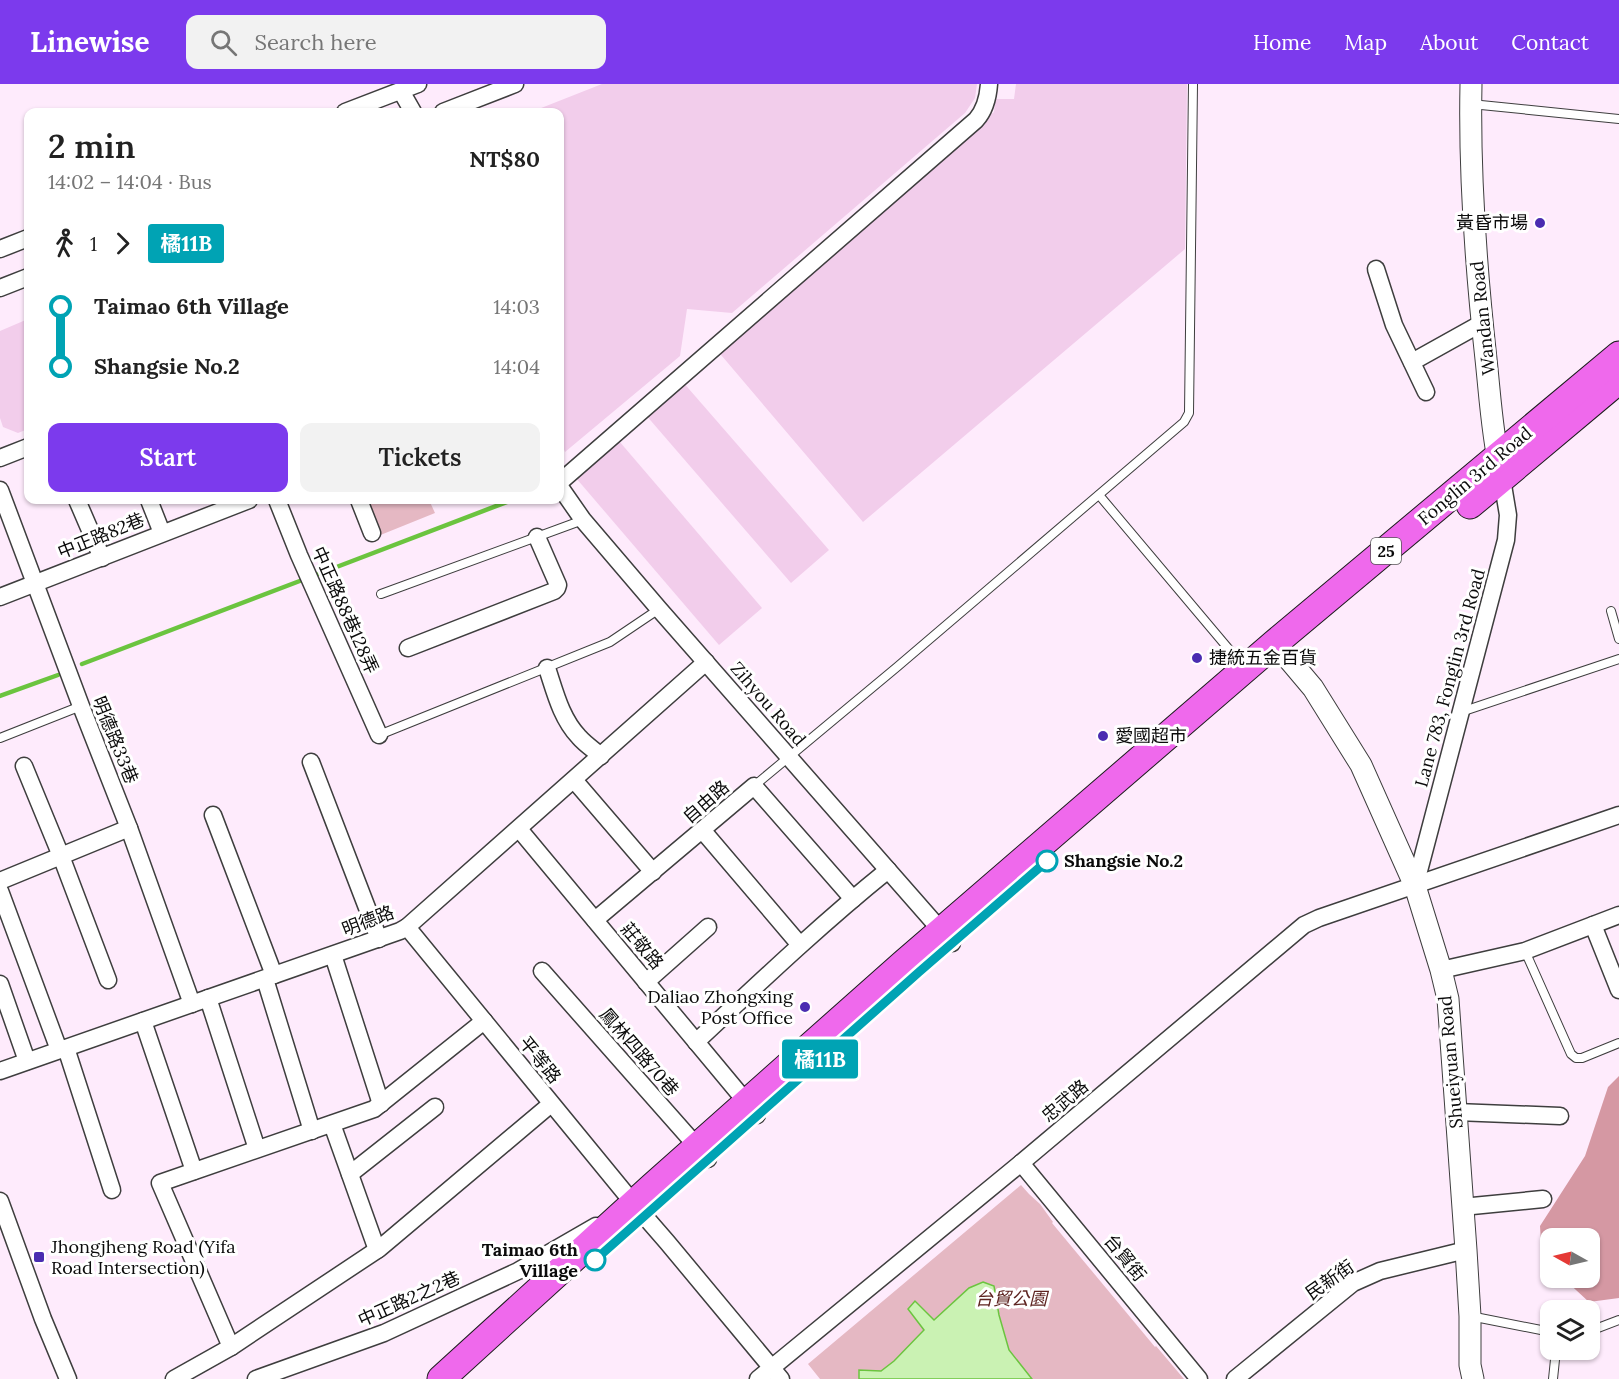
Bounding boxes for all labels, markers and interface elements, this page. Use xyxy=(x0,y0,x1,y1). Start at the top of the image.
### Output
search box xyxy=(186,15,606,69)
text: Linewise xyxy=(30,24,150,60)
icon: search xyxy=(207,26,240,59)
text: Search here xyxy=(255,28,377,56)
text: Home xyxy=(1253,29,1311,56)
text: Map xyxy=(1344,29,1387,56)
text: About xyxy=(1420,29,1478,56)
text: Contact xyxy=(1511,29,1589,56)
text: 2 min xyxy=(48,125,135,167)
text: NT$80 xyxy=(469,145,540,173)
text: 14:02 – 14:04 · Bus xyxy=(48,169,212,194)
place label: 黃昏市場 xyxy=(1456,211,1528,234)
marker: 黃昏市場 xyxy=(1533,216,1547,230)
icon: walk xyxy=(48,227,81,260)
icon: forward xyxy=(106,227,139,260)
text: 橘11B xyxy=(160,230,212,257)
text: 1 xyxy=(90,231,97,256)
street label: Wandan Road xyxy=(1465,259,1500,376)
text: Taimao 6th Village xyxy=(94,292,289,320)
text: 14:03 xyxy=(493,294,540,319)
text: Shangsie No.2 xyxy=(94,352,240,380)
text: 14:04 xyxy=(494,354,540,379)
street label: Fonglin 3rd Road xyxy=(1413,421,1537,530)
button: Start xyxy=(48,423,288,492)
button: Tickets xyxy=(300,423,540,492)
street label: 中正路82巷 xyxy=(54,508,148,563)
road number: 25 xyxy=(1371,538,1401,564)
street label: 中正路88巷128弄 xyxy=(307,543,384,677)
street label: Lane 783, Fonglin 3rd Road xyxy=(1409,566,1490,790)
place label: 捷統五金百貨 xyxy=(1209,646,1317,669)
marker: 捷統五金百貨 xyxy=(1190,651,1204,665)
street label: Zihyou Road xyxy=(726,657,811,751)
street label: 明德路33巷 xyxy=(88,693,143,787)
place label: 愛國超市 xyxy=(1115,724,1187,747)
marker: 愛國超市 xyxy=(1096,729,1110,743)
street label: 自由路 xyxy=(678,775,734,828)
place label: Shangsie No.2 xyxy=(1064,849,1183,872)
marker: Shangsie No.2 xyxy=(1036,850,1058,872)
street label: 明德路 xyxy=(338,900,397,941)
street label: 莊敬路 xyxy=(616,918,669,974)
place label: Daliao Zhongxing Post Office xyxy=(647,985,794,1029)
street label: Shueiyuan Road xyxy=(1433,994,1468,1130)
marker: Daliao Zhongxing Post Office xyxy=(798,1000,812,1014)
street label: 鳳林四路70巷 xyxy=(595,1003,684,1101)
street label: 平等路 xyxy=(514,1031,566,1088)
line badge: 橘11B xyxy=(778,1040,862,1078)
text: 橘11B xyxy=(794,1046,846,1073)
street label: 忠武路 xyxy=(1037,1074,1093,1127)
north arrow xyxy=(1540,1228,1600,1288)
map controls xyxy=(1540,1228,1600,1360)
street label: 台貿街 xyxy=(1099,1229,1151,1286)
place label: Jhongjheng Road (Yifa Road Intersection) xyxy=(50,1235,236,1279)
place label: Taimao 6th Village xyxy=(482,1238,578,1282)
marker: Taimao 6th Village xyxy=(584,1249,606,1271)
marker: Jhongjheng Road (Yifa Road Intersection) xyxy=(32,1250,46,1264)
street label: 民新街 xyxy=(1301,1255,1358,1304)
street label: 中正路2之2巷 xyxy=(354,1266,463,1331)
park label: 台貿公園 xyxy=(975,1287,1050,1310)
button: layers xyxy=(1540,1300,1600,1360)

